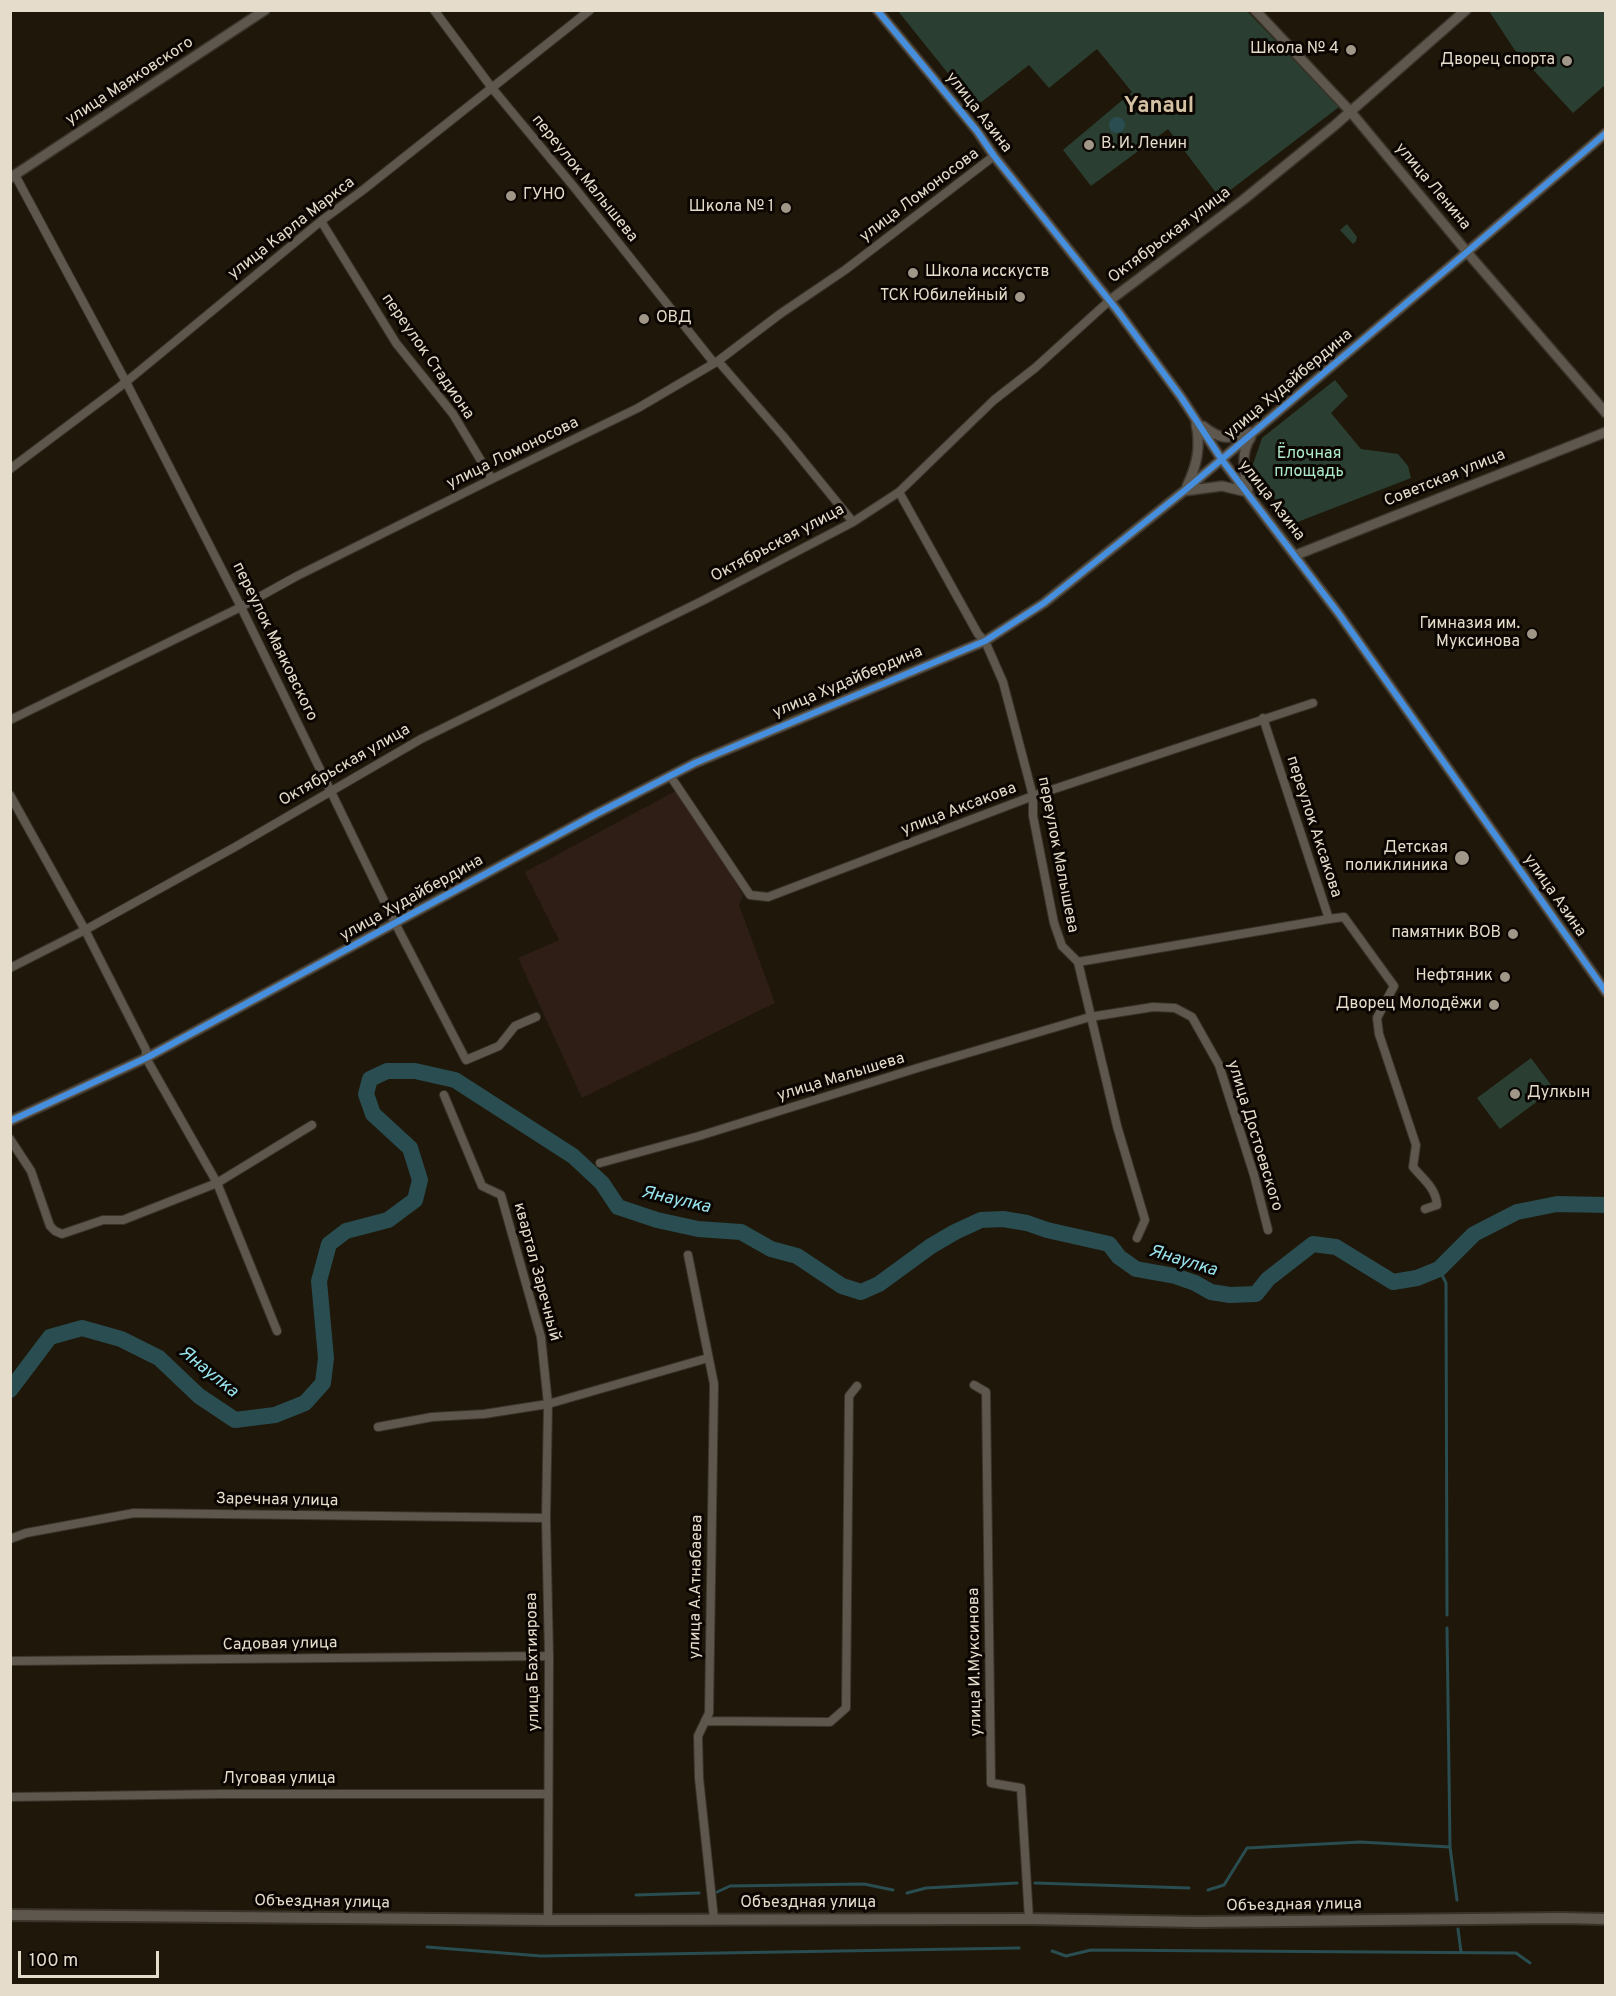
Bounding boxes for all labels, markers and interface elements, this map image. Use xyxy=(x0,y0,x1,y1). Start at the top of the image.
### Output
street label: улица Маяковского xyxy=(62,34,198,130)
place label: Школа № 4 xyxy=(1250,40,1339,60)
marker: Школа № 4 xyxy=(1344,43,1358,57)
place label: Дворец спорта xyxy=(1440,51,1555,71)
marker: Дворец спорта xyxy=(1560,54,1574,68)
street label: улица Азина xyxy=(941,69,1015,157)
district label: Yanaul xyxy=(1124,95,1194,121)
street label: переулок Малышева xyxy=(527,111,641,247)
place label: В. И. Ленин xyxy=(1101,135,1187,155)
marker: В. И. Ленин xyxy=(1082,138,1096,152)
street label: улица Ленина xyxy=(1390,139,1474,235)
street label: улица Ломоносова xyxy=(857,145,983,247)
street label: улица Карла Маркса xyxy=(225,174,359,284)
street label: Октябрьская улица xyxy=(1105,184,1235,288)
place label: ГУНО xyxy=(523,186,565,206)
marker: ГУНО xyxy=(504,189,518,203)
place label: Школа № 1 xyxy=(689,198,774,218)
marker: Школа № 1 xyxy=(779,201,793,215)
place label: Школа исскуств xyxy=(925,263,1050,283)
marker: Школа исскуств xyxy=(906,266,920,280)
place label: ТСК Юбилейный xyxy=(880,287,1008,307)
street label: переулок Стадиона xyxy=(376,290,478,424)
marker: ТСК Юбилейный xyxy=(1013,290,1027,304)
place label: ОВД xyxy=(656,309,692,329)
marker: ОВД xyxy=(637,312,651,326)
street label: улица Худайбердина xyxy=(1221,326,1357,444)
street label: улица Ломоносова xyxy=(444,414,582,494)
park label: Ёлочная площадь xyxy=(1274,445,1344,483)
street label: Советская улица xyxy=(1382,446,1508,512)
street label: улица Азина xyxy=(1234,457,1308,545)
street label: Октябрьская улица xyxy=(708,501,848,587)
street label: переулок Маяковского xyxy=(227,559,321,725)
place label: Гимназия им. Муксинова xyxy=(1419,615,1520,653)
marker: Гимназия им. Муксинова xyxy=(1525,627,1539,641)
street label: улица Худайбердина xyxy=(770,643,926,723)
street label: Октябрьская улица xyxy=(276,721,414,811)
street label: переулок Аксакова xyxy=(1281,754,1345,900)
street label: переулок Малышева xyxy=(1032,775,1082,935)
street label: улица Аксакова xyxy=(899,779,1019,841)
place label: Детская поликлиника xyxy=(1345,839,1448,877)
marker: Детская поликлиника xyxy=(1453,849,1471,867)
street label: улица Азина xyxy=(1518,851,1590,941)
street label: улица Худайбердина xyxy=(337,852,487,946)
place label: памятник ВОВ xyxy=(1391,924,1501,944)
marker: памятник ВОВ xyxy=(1506,927,1520,941)
place label: Нефтяник xyxy=(1415,967,1493,987)
marker: Нефтяник xyxy=(1498,970,1512,984)
place label: Дворец Молодёжи xyxy=(1336,995,1482,1015)
marker: Дворец Молодёжи xyxy=(1487,998,1501,1012)
street label: улица Малышева xyxy=(775,1049,907,1107)
street label: улица Достоевского xyxy=(1222,1058,1286,1214)
place label: Дулкын xyxy=(1527,1084,1590,1104)
marker: Дулкын xyxy=(1508,1087,1522,1101)
water label: Янаулка xyxy=(640,1183,712,1219)
street label: квартал Заречный xyxy=(508,1201,564,1343)
water label: Янаулка xyxy=(1147,1242,1219,1282)
water label: Янаулка xyxy=(174,1343,242,1403)
street label: Заречная улица xyxy=(216,1490,338,1512)
street label: улица А.Атнабаева xyxy=(686,1515,708,1659)
street label: улица И.Муксинова xyxy=(965,1588,987,1736)
street label: улица Бахтиярова xyxy=(523,1592,545,1732)
street label: Садовая улица xyxy=(222,1634,338,1656)
street label: Луговая улица xyxy=(222,1770,336,1790)
street label: Объездная улица xyxy=(254,1892,390,1914)
street label: Объездная улица xyxy=(740,1894,876,1914)
street label: Объездная улица xyxy=(1226,1895,1362,1917)
scale bar xyxy=(21,1939,162,1977)
text: 100 m xyxy=(29,1950,78,1973)

